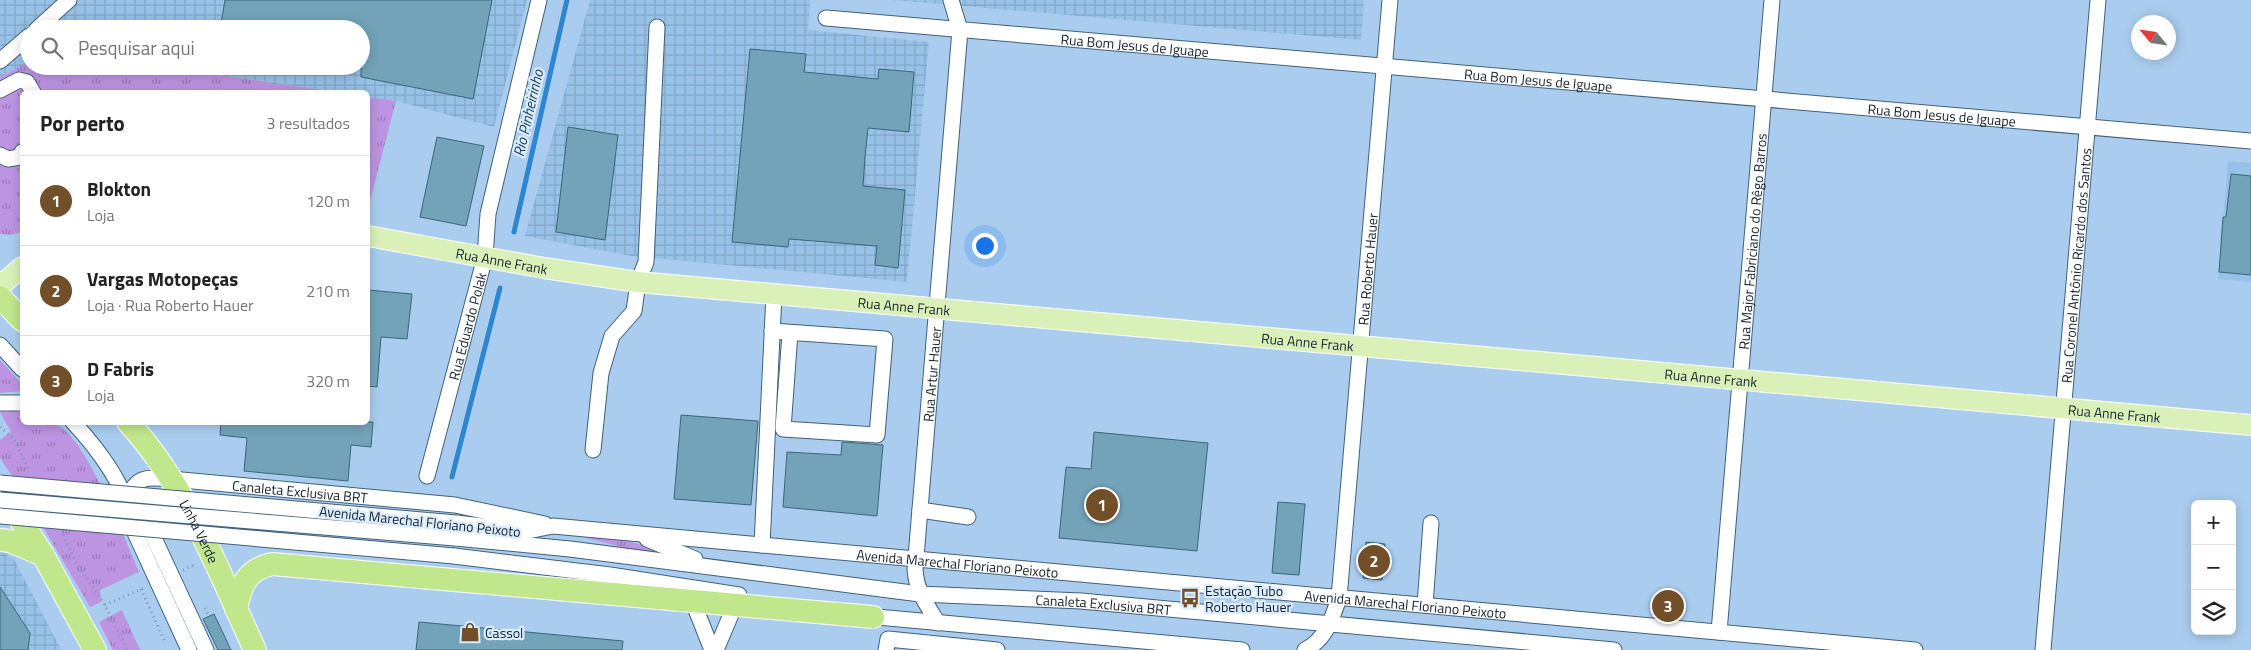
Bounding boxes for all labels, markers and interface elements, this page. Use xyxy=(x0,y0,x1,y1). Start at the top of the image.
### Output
north arrow xyxy=(2131,15,2176,60)
search box xyxy=(20,20,370,75)
street label: Rua Bom Jesus de Iguape xyxy=(1060,28,1210,62)
text: Pesquisar aqui xyxy=(78,33,195,62)
icon: search xyxy=(38,34,66,62)
street label: Rua Bom Jesus de Iguape xyxy=(1463,63,1613,96)
water label: Rio Pinheirinho xyxy=(507,67,549,159)
street label: Rua Bom Jesus de Iguape xyxy=(1867,97,2017,131)
text: Por perto xyxy=(40,107,125,139)
text: 3 resultados xyxy=(266,111,350,135)
street label: Rua Major Fabriciano do Rêgo Barros xyxy=(1732,132,1771,350)
street label: Rua Coronel Antônio Ricardo dos Santos xyxy=(2055,147,2096,384)
text: Blokton xyxy=(87,174,151,203)
text: 1 xyxy=(52,189,60,213)
text: 120 m xyxy=(306,189,350,213)
text: Loja xyxy=(87,203,115,227)
street label: Rua Roberto Hauer xyxy=(1352,212,1382,326)
your location xyxy=(972,233,998,259)
street label: Rua Anne Frank xyxy=(454,242,549,279)
text: Vargas Motopeças xyxy=(87,264,238,293)
street label: Rua Eduardo Polak xyxy=(442,270,491,382)
text: 2 xyxy=(52,279,60,303)
text: 210 m xyxy=(306,279,350,303)
street label: Rua Anne Frank xyxy=(857,291,952,320)
text: Loja · Rua Roberto Hauer xyxy=(87,293,254,317)
street label: Rua Artur Hauer xyxy=(917,326,946,423)
street label: Rua Anne Frank xyxy=(1260,327,1355,356)
text: D Fabris xyxy=(87,354,154,383)
street label: Rua Anne Frank xyxy=(1664,363,1758,392)
text: 3 xyxy=(52,369,60,393)
text: 320 m xyxy=(306,369,350,393)
text: Loja xyxy=(87,383,115,407)
street label: Rua Anne Frank xyxy=(2067,398,2162,427)
street label: Canaleta Exclusiva BRT xyxy=(231,474,369,508)
pin: 1 xyxy=(1086,486,1118,524)
street label: Linha Verde xyxy=(175,495,225,566)
street label: Avenida Marechal Floriano Peixoto xyxy=(318,500,522,542)
map controls xyxy=(2191,500,2236,635)
button: + xyxy=(2191,500,2236,545)
pin: 2 xyxy=(1358,542,1390,580)
street label: Avenida Marechal Floriano Peixoto xyxy=(855,543,1059,582)
button: − xyxy=(2191,545,2236,590)
place label: Estação Tubo Roberto Hauer xyxy=(1205,580,1292,617)
street label: Avenida Marechal Floriano Peixoto xyxy=(1304,584,1507,623)
bus stop icon: Estação Tubo Roberto Hauer xyxy=(1179,587,1201,609)
pin: 3 xyxy=(1652,587,1684,625)
street label: Canaleta Exclusiva BRT xyxy=(1035,589,1173,620)
button: layers xyxy=(2191,590,2236,635)
shop icon: Cassol xyxy=(459,621,481,643)
place label: Cassol xyxy=(485,622,523,643)

